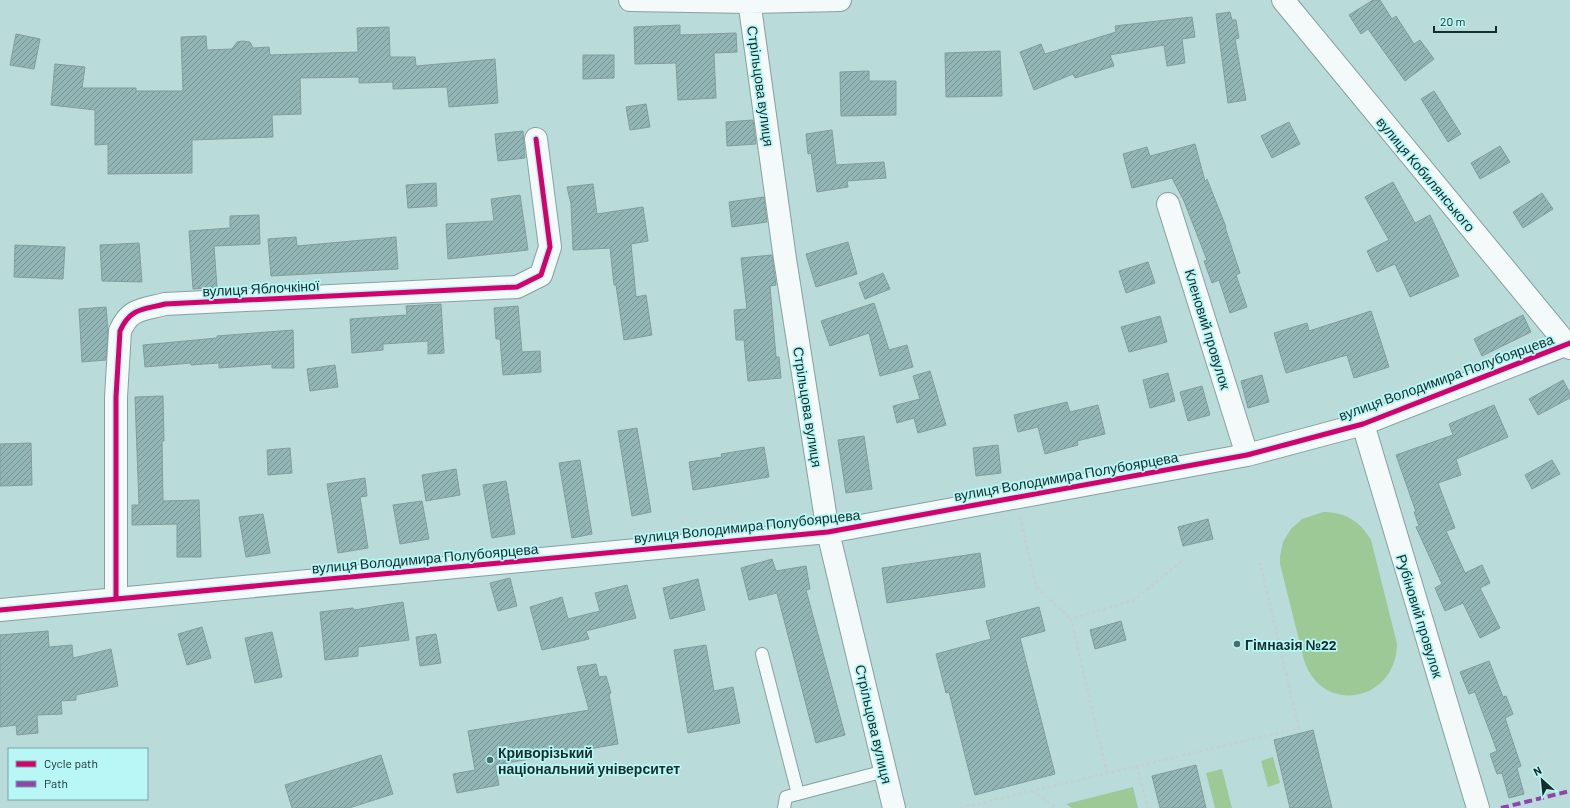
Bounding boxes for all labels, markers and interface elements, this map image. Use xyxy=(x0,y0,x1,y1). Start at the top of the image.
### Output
scale bar xyxy=(1434,8,1496,34)
text: 20 m xyxy=(1440,14,1466,28)
street label: Стрільцова вулиця xyxy=(744,25,778,147)
street label: вулиця Кобилянського xyxy=(1373,113,1479,235)
street label: Кленовий провулок xyxy=(1182,267,1235,392)
street label: вулиця Яблочкіної xyxy=(202,276,320,300)
street label: вулиця Володимира Полубоярцева xyxy=(1336,330,1556,424)
street label: Стрільцова вулиця xyxy=(790,346,826,468)
street label: вулиця Володимира Полубоярцева xyxy=(953,448,1180,504)
street label: вулиця Володимира Полубоярцева xyxy=(633,506,861,546)
street label: вулиця Володимира Полубоярцева xyxy=(311,540,539,576)
street label: Рубіновий провулок xyxy=(1393,552,1447,681)
place label: Гімназія №22 xyxy=(1245,636,1337,653)
marker: Гімназія №22 xyxy=(1232,639,1242,649)
street label: Стрільцова вулиця xyxy=(852,663,896,785)
place label: Криворізький національний університет xyxy=(498,744,680,777)
legend xyxy=(8,748,148,800)
marker: Криворізький національний університет xyxy=(485,755,495,765)
text: Cycle path xyxy=(44,756,98,770)
north arrow xyxy=(1522,760,1562,800)
text: N xyxy=(1531,763,1543,778)
text: Path xyxy=(44,776,68,790)

